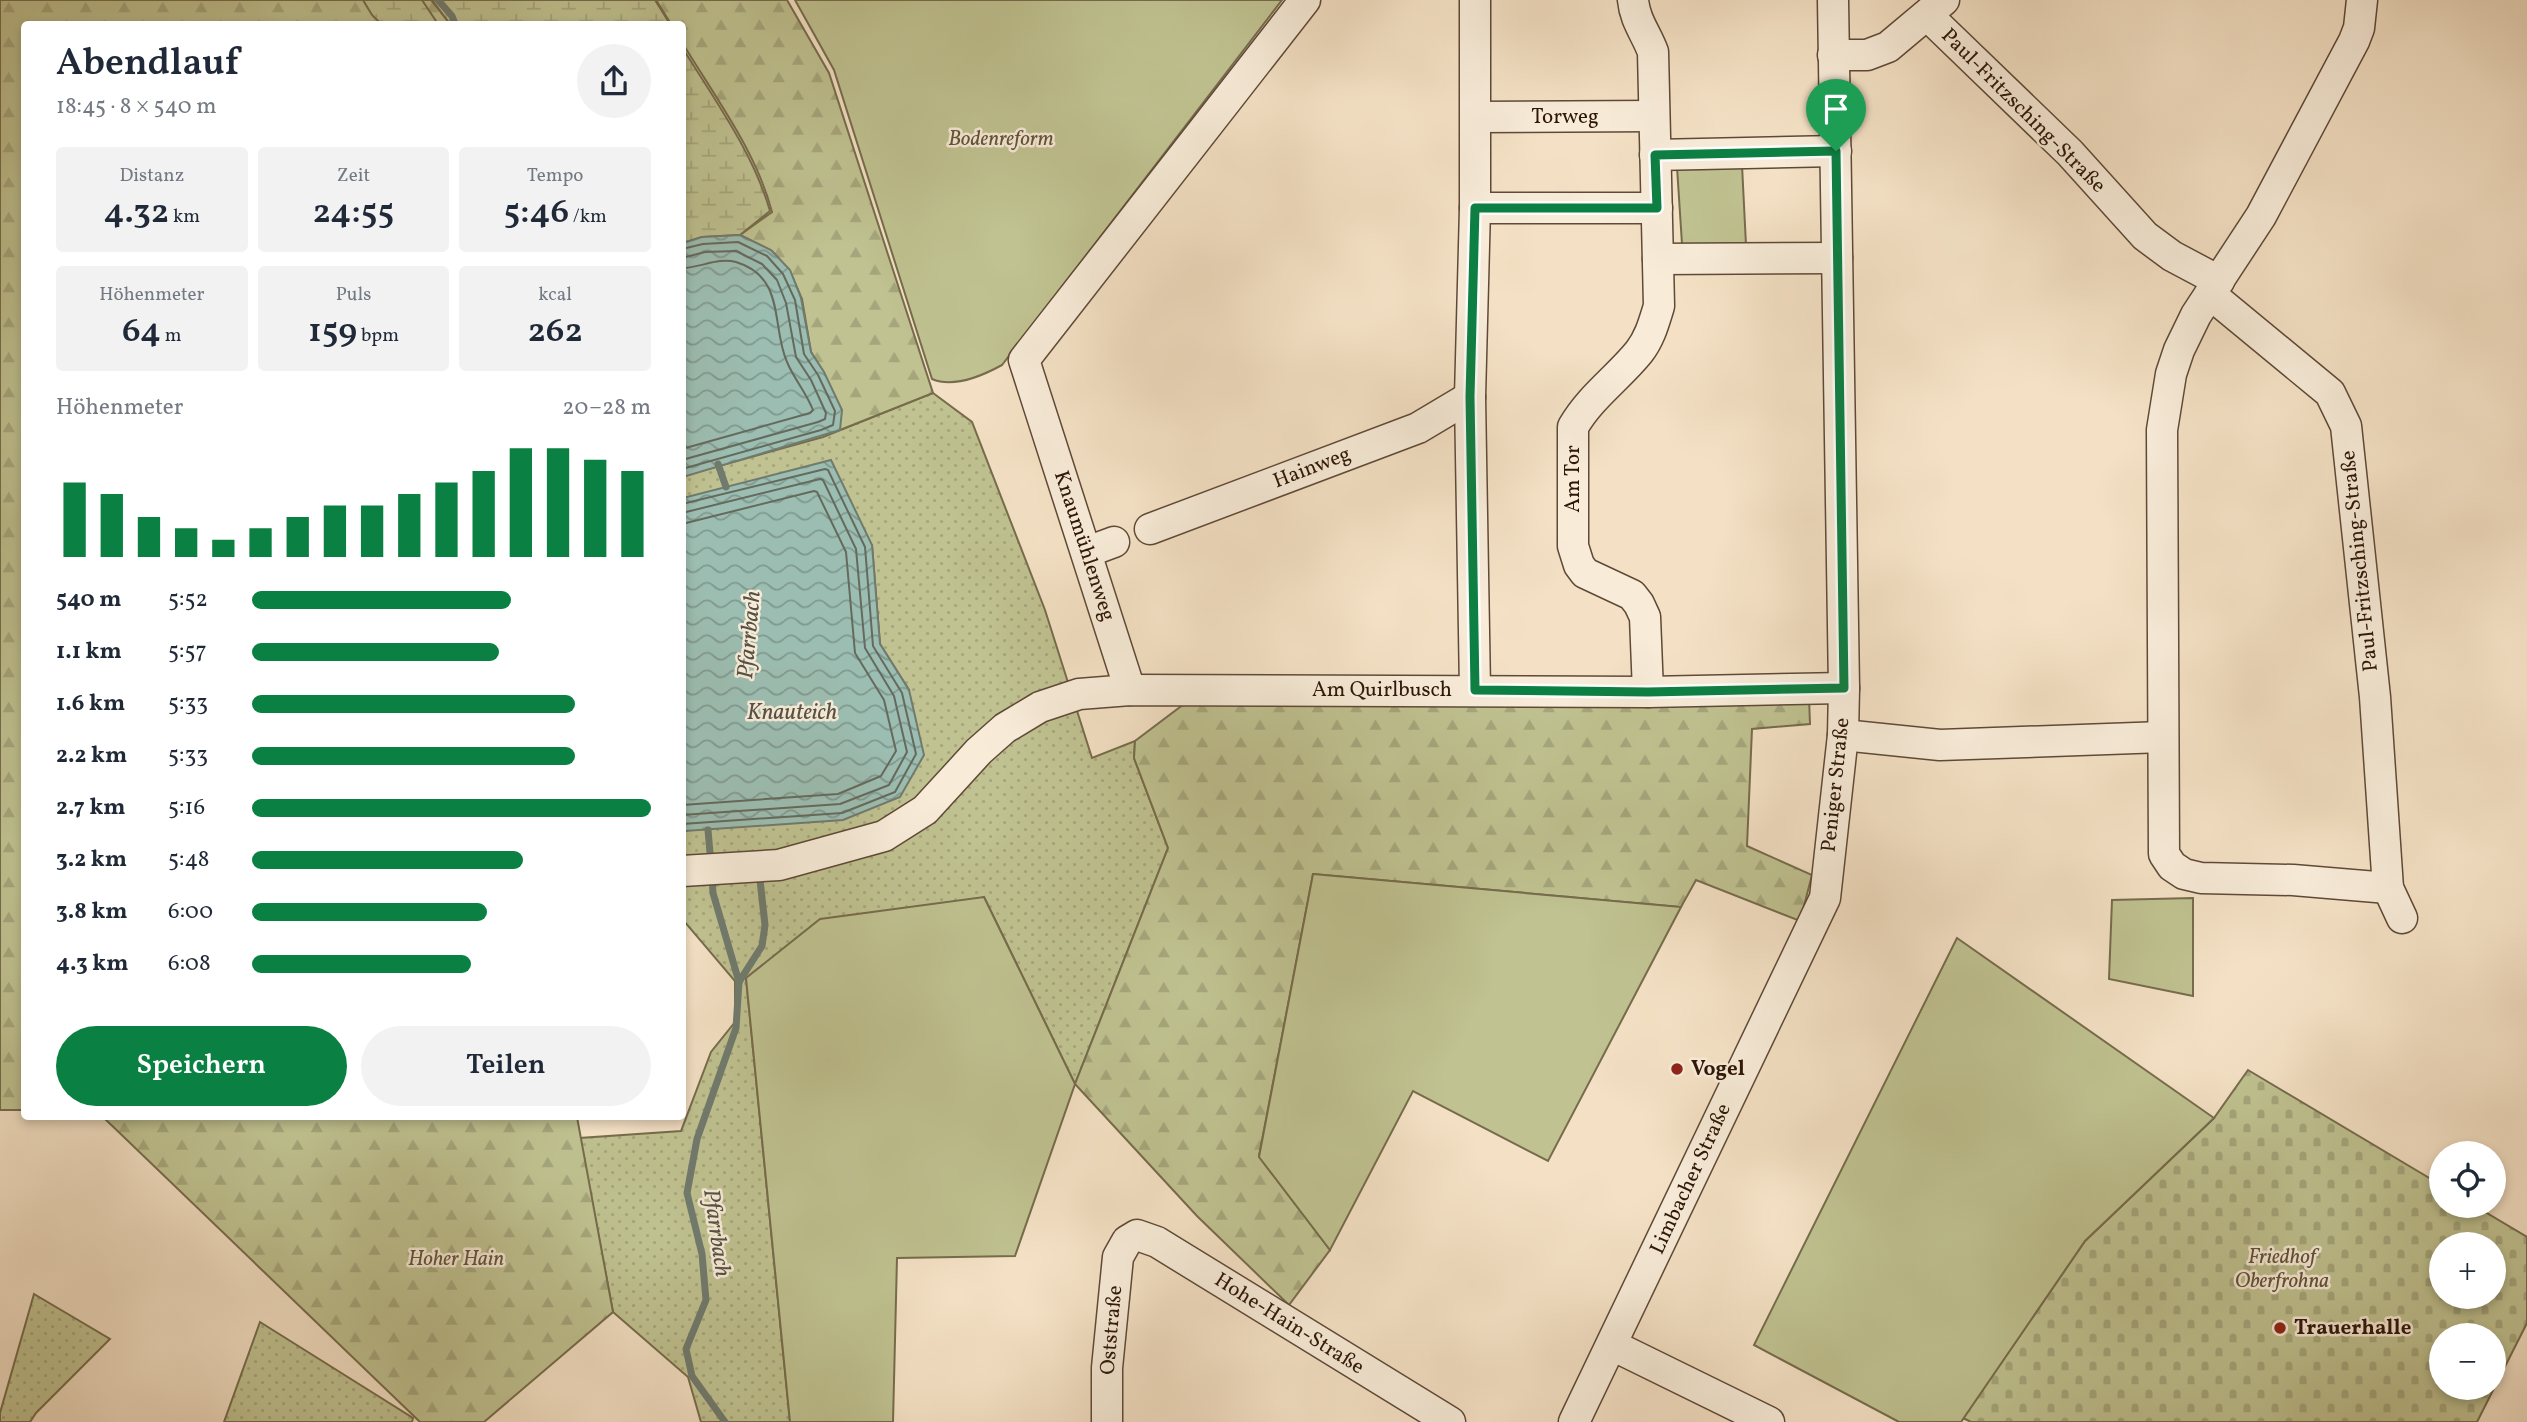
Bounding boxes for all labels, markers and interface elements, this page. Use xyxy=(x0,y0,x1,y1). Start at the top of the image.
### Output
street label: Paul-Fritzsching-Straße xyxy=(1934,22,2112,200)
text: Abendlauf xyxy=(56,38,239,91)
button: share xyxy=(577,44,651,118)
pin xyxy=(1806,79,1866,151)
icon: arrive xyxy=(1817,90,1855,128)
text: 18:45 · 8 × 540 m xyxy=(56,91,217,123)
street label: Torweg xyxy=(1531,103,1599,132)
park label: Bodenreform xyxy=(948,125,1054,154)
text: Distanz xyxy=(119,163,184,189)
text: Zeit xyxy=(337,163,370,189)
text: Tempo xyxy=(527,163,583,189)
text: 4.32 xyxy=(103,189,169,237)
text: 24:55 xyxy=(313,189,394,237)
text: 5:46 xyxy=(503,189,569,237)
text: km xyxy=(169,204,200,230)
text: /km xyxy=(569,204,607,230)
text: Höhenmeter xyxy=(99,282,204,308)
text: Puls xyxy=(336,282,371,308)
text: kcal xyxy=(538,282,572,308)
text: 64 xyxy=(122,308,161,356)
text: 159 xyxy=(308,308,357,356)
text: 262 xyxy=(527,308,583,356)
text: m xyxy=(161,323,182,349)
text: bpm xyxy=(357,323,399,349)
text: Höhenmeter xyxy=(56,392,183,424)
text: 20–28 m xyxy=(562,392,651,424)
street label: Hainweg xyxy=(1269,440,1355,496)
street label: Am Tor xyxy=(1559,445,1588,513)
street label: Paul-Fritzsching-Straße xyxy=(2334,449,2386,673)
street label: Knaumühlenweg xyxy=(1046,467,1122,625)
text: 540 m xyxy=(56,584,122,616)
text: 5:52 xyxy=(168,584,208,616)
water label: Pfarrbach xyxy=(730,590,770,680)
text: 1.1 km xyxy=(56,636,122,668)
text: 5:57 xyxy=(168,636,207,668)
street label: Am Quirlbusch xyxy=(1312,676,1452,705)
text: 1.6 km xyxy=(56,688,125,720)
text: 5:33 xyxy=(168,688,208,720)
water label: Knauteich xyxy=(747,697,837,729)
street label: Peniger Straße xyxy=(1815,716,1857,854)
text: 2.2 km xyxy=(56,740,127,772)
text: 5:33 xyxy=(168,740,208,772)
text: 2.7 km xyxy=(56,792,126,824)
text: 5:16 xyxy=(168,792,205,824)
text: 3.2 km xyxy=(56,844,127,876)
text: 5:48 xyxy=(168,844,209,876)
text: 3.8 km xyxy=(56,896,128,928)
text: 6:00 xyxy=(168,896,213,928)
text: 4.3 km xyxy=(56,948,129,980)
text: 6:08 xyxy=(168,948,211,980)
button: Speichern xyxy=(56,1026,347,1106)
button: Teilen xyxy=(361,1026,651,1106)
place label: Vogel xyxy=(1691,1055,1745,1084)
marker: Vogel xyxy=(1669,1061,1685,1077)
street label: Limbacher Straße xyxy=(1643,1099,1739,1259)
map controls xyxy=(2429,1141,2506,1400)
button: locate xyxy=(2429,1141,2506,1218)
water label: Pfarrbach xyxy=(694,1187,738,1279)
button: + xyxy=(2429,1232,2506,1309)
park label: Friedhof Oberfrohna xyxy=(2235,1243,2329,1296)
park label: Hoher Hain xyxy=(408,1245,504,1274)
street label: Hohe-Hain-Straße xyxy=(1208,1266,1370,1382)
street label: Oststraße xyxy=(1094,1284,1130,1376)
place label: Trauerhalle xyxy=(2294,1314,2411,1343)
marker: Trauerhalle xyxy=(2272,1320,2288,1336)
button: − xyxy=(2429,1323,2506,1400)

